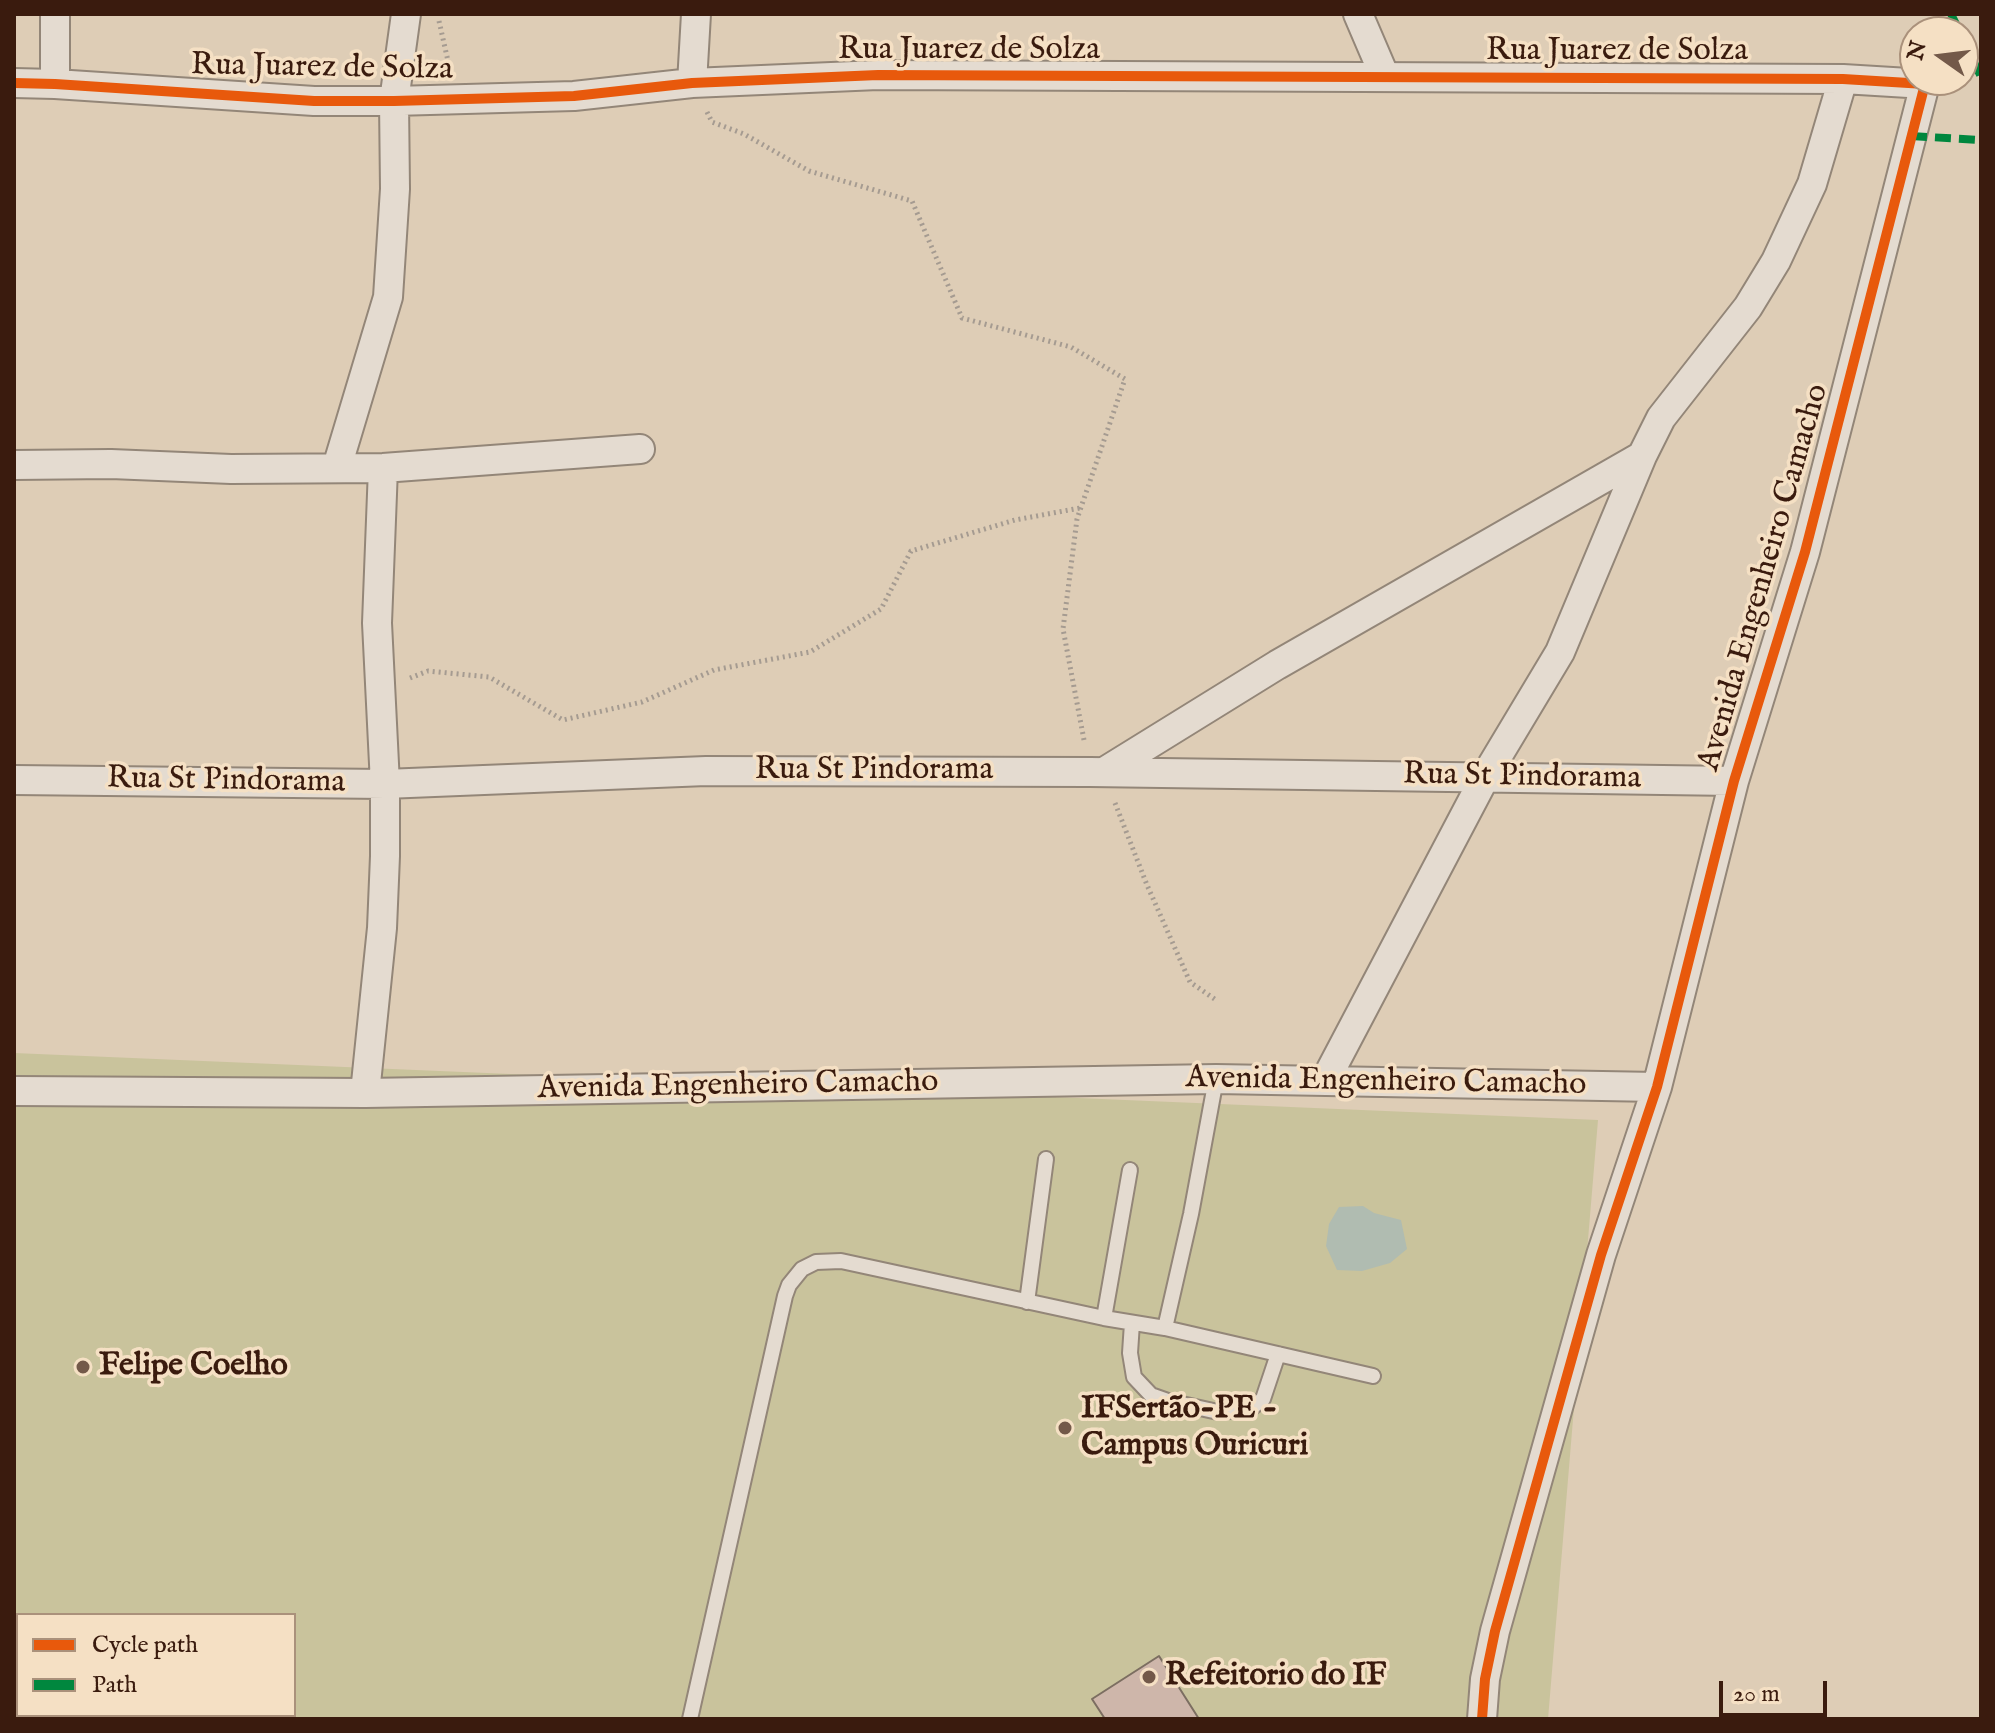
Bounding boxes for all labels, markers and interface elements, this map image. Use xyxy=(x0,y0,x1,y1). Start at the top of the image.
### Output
north arrow xyxy=(1899,16,1979,96)
street label: Rua Juarez de Solza xyxy=(838,32,1100,70)
street label: Rua Juarez de Solza xyxy=(1486,33,1748,71)
text: N xyxy=(1902,38,1934,63)
street label: Rua Juarez de Solza xyxy=(191,48,453,90)
street label: Avenida Engenheiro Camacho xyxy=(1691,380,1839,776)
street label: Rua St Pindorama xyxy=(755,752,993,790)
street label: Rua St Pindorama xyxy=(1402,757,1642,799)
street label: Rua St Pindorama xyxy=(106,761,346,803)
street label: Avenida Engenheiro Camacho xyxy=(1185,1060,1587,1106)
street label: Avenida Engenheiro Camacho xyxy=(537,1064,939,1110)
place label: Felipe Coelho xyxy=(99,1348,288,1386)
marker: Felipe Coelho xyxy=(74,1358,92,1376)
place label: IFSertão-PE - Campus Ouricuri xyxy=(1081,1391,1308,1466)
marker: IFSertão-PE - Campus Ouricuri xyxy=(1056,1419,1074,1437)
legend xyxy=(16,1613,296,1717)
text: Cycle path xyxy=(92,1630,198,1661)
place label: Refeitorio do IF xyxy=(1165,1658,1386,1696)
scale bar xyxy=(1723,1665,1831,1715)
marker: Refeitorio do IF xyxy=(1140,1668,1158,1686)
text: Path xyxy=(92,1670,137,1701)
text: 20 m xyxy=(1733,1679,1780,1710)

